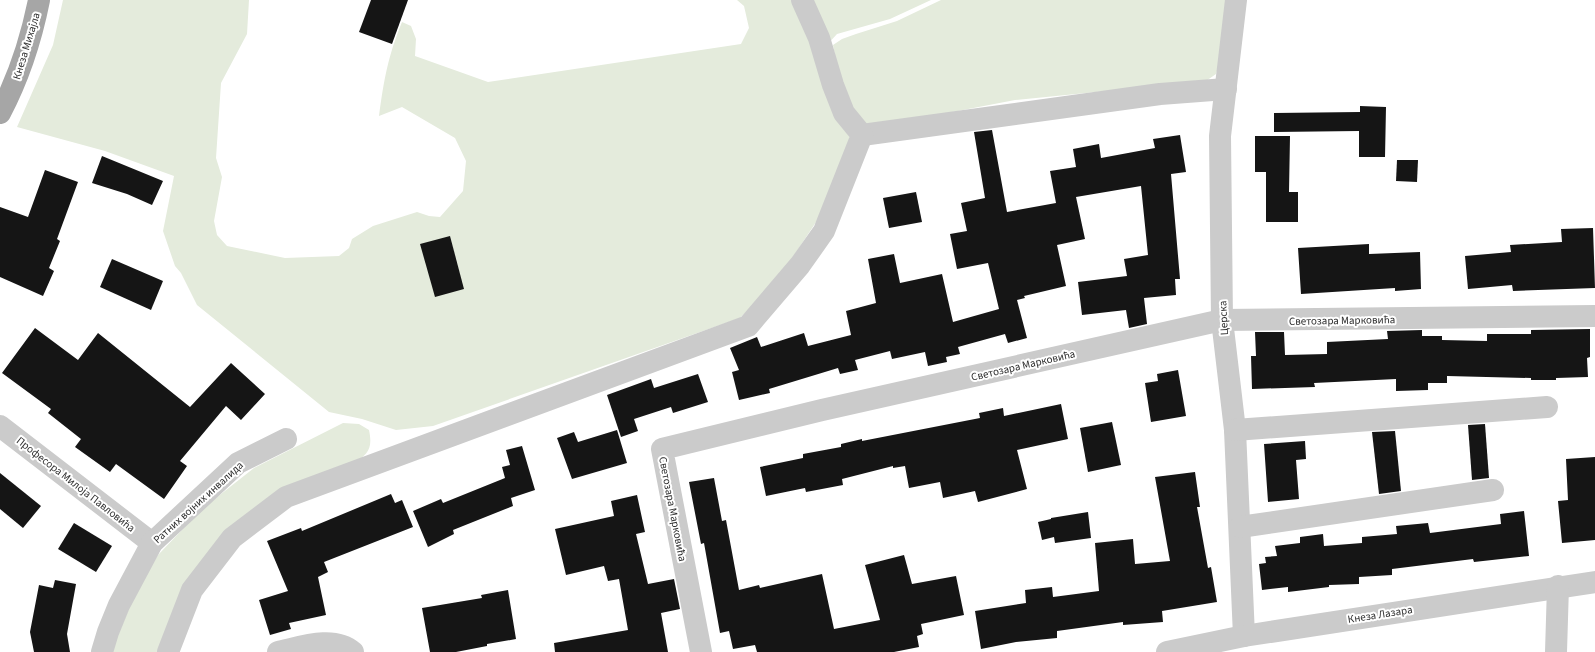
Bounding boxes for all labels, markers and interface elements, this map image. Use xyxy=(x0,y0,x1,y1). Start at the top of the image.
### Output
street label: Кнеза Михајла xyxy=(9,11,44,82)
street label: Церска xyxy=(1215,300,1232,336)
street label: Светозара Марковића xyxy=(1289,312,1395,329)
street label: Светозара Марковића xyxy=(970,346,1077,385)
street label: Професора Милоја Павловића xyxy=(13,433,138,536)
street label: Светозара Марковића xyxy=(655,456,690,563)
street label: Ратних војних инвалида xyxy=(150,458,247,547)
street label: Кнеза Лазара xyxy=(1347,602,1414,627)

